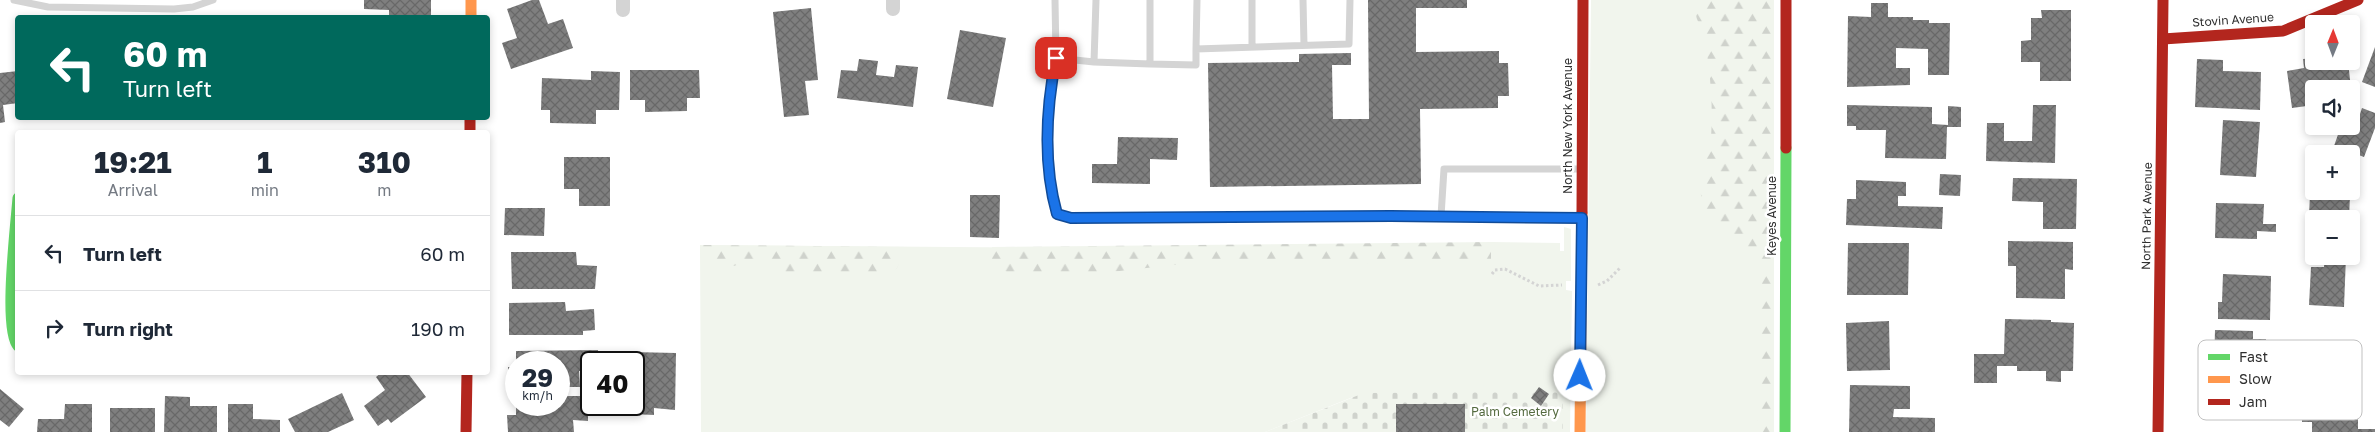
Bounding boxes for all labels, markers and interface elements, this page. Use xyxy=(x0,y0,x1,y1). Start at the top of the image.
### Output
street label: Stovin Avenue xyxy=(2192,9,2274,30)
north arrow xyxy=(2305,15,2360,70)
map controls xyxy=(2305,15,2360,265)
text: 60 m xyxy=(123,33,207,75)
icon: left xyxy=(40,35,105,100)
pin xyxy=(1035,37,1077,79)
icon: arrive xyxy=(1042,44,1070,72)
street label: North New York Avenue xyxy=(1560,58,1575,194)
text: Turn left xyxy=(123,75,212,102)
button: sound xyxy=(2305,80,2360,135)
text: 19:21 xyxy=(94,144,172,180)
text: 1 xyxy=(257,144,273,180)
text: 310 xyxy=(358,144,411,180)
button: + xyxy=(2305,145,2360,200)
street label: North Park Avenue xyxy=(2138,162,2155,270)
street label: Keyes Avenue xyxy=(1764,176,1779,256)
text: Arrival xyxy=(108,180,158,200)
text: min xyxy=(251,180,279,200)
text: m xyxy=(377,180,392,200)
button: − xyxy=(2305,210,2360,265)
icon: left xyxy=(40,239,68,267)
text: Turn left xyxy=(83,242,162,265)
text: 60 m xyxy=(420,242,465,265)
icon: right xyxy=(40,314,68,342)
text: Turn right xyxy=(83,317,173,340)
text: 190 m xyxy=(411,317,465,340)
legend xyxy=(2198,340,2362,420)
text: Fast xyxy=(2239,348,2268,365)
position arrow xyxy=(1553,349,1605,401)
speed limit sign: 40 xyxy=(580,351,645,416)
text: 29 xyxy=(522,362,553,393)
text: Slow xyxy=(2239,370,2272,387)
text: km/h xyxy=(522,388,553,403)
text: Jam xyxy=(2239,393,2267,410)
park label: Palm Cemetery xyxy=(1471,404,1559,419)

